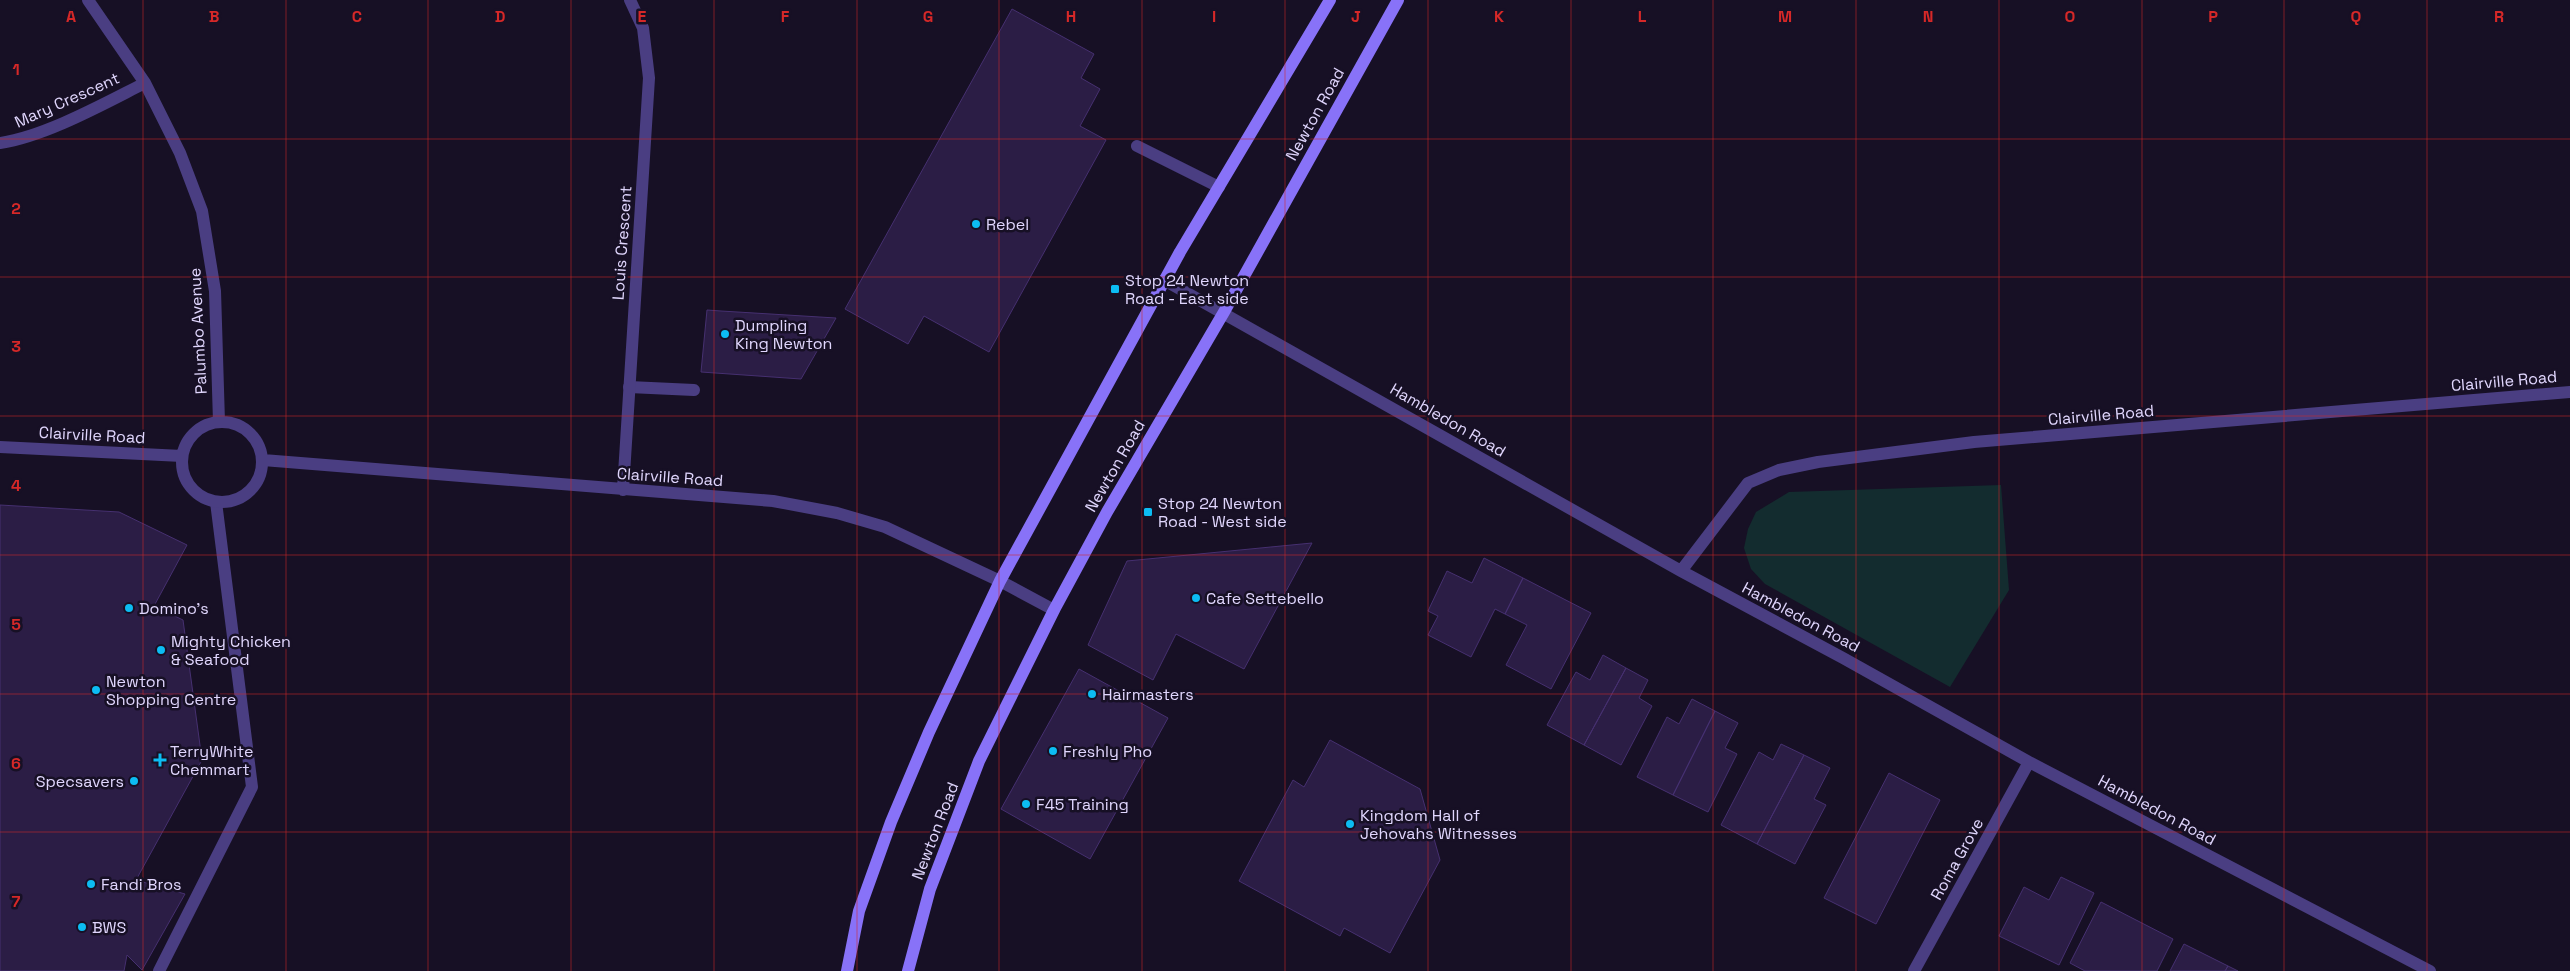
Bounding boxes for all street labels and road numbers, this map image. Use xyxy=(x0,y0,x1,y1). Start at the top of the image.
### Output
street label: Newton Road xyxy=(1281,64,1349,164)
street label: Mary Crescent xyxy=(11,67,123,133)
street label: Louis Crescent xyxy=(608,185,636,301)
street label: Palumbo Avenue xyxy=(184,267,212,395)
street label: Clairville Road xyxy=(2450,366,2558,396)
street label: Hambledon Road xyxy=(1386,378,1510,462)
street label: Clairville Road xyxy=(2047,400,2155,430)
street label: Newton Road xyxy=(1080,416,1150,516)
street label: Clairville Road xyxy=(38,422,146,448)
street label: Clairville Road xyxy=(616,463,724,491)
street label: Hambledon Road xyxy=(1738,577,1864,657)
street label: Hambledon Road xyxy=(2094,770,2220,850)
street label: Newton Road xyxy=(907,779,963,883)
street label: Roma Grove xyxy=(1926,814,1988,904)

